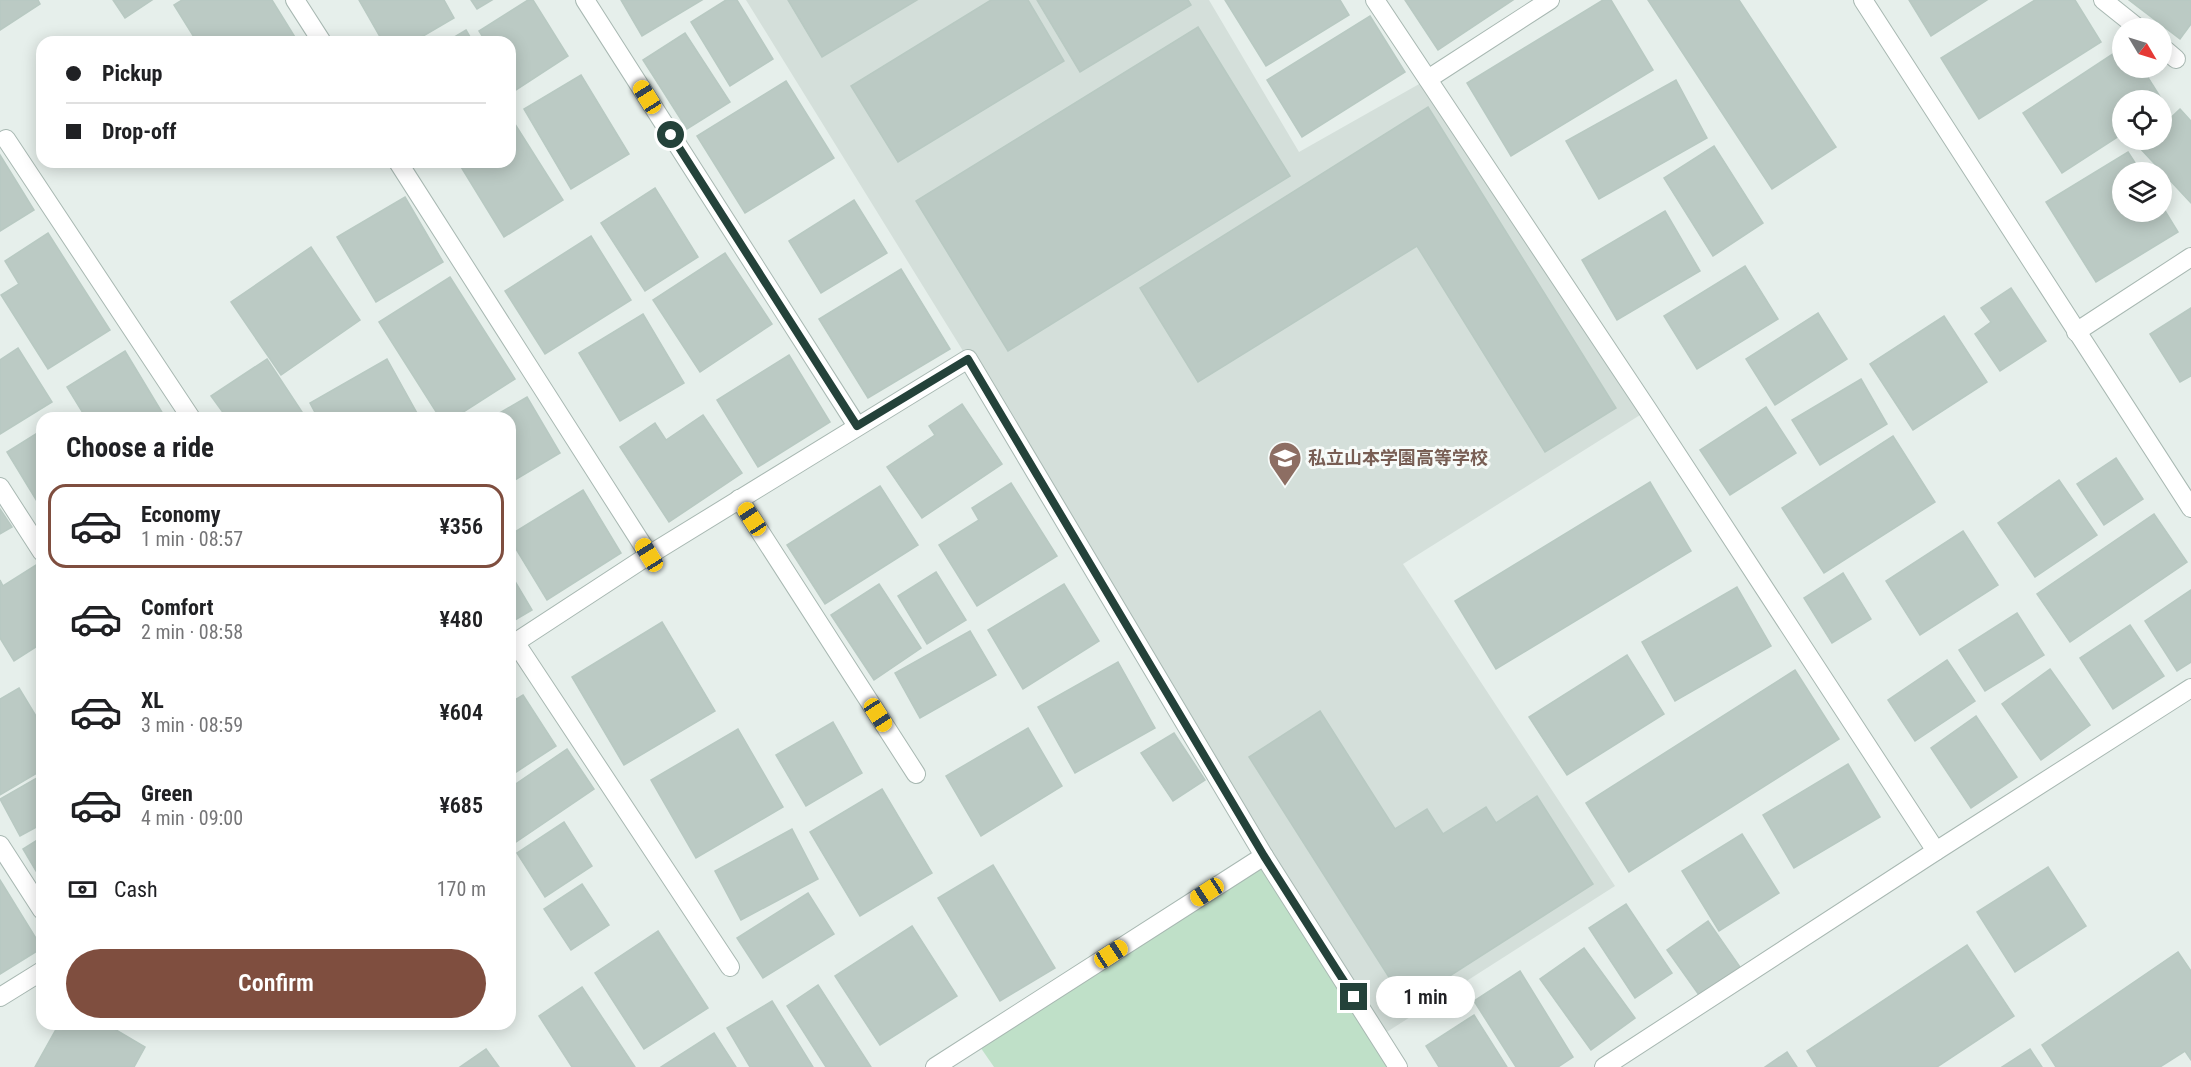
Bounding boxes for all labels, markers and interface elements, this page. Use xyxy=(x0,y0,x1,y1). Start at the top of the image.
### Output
north arrow xyxy=(2112,18,2172,78)
map controls xyxy=(2112,18,2172,222)
text: Pickup xyxy=(102,61,162,86)
car xyxy=(630,77,664,117)
button: locate xyxy=(2112,90,2172,150)
text: Drop-off xyxy=(102,119,176,144)
route start xyxy=(657,121,684,148)
button: layers xyxy=(2112,162,2172,222)
text: Choose a ride xyxy=(66,432,214,464)
school or university icon: 私立山本学園高等学校 xyxy=(1267,440,1303,487)
place label: 私立山本学園高等学校 xyxy=(1308,447,1488,468)
icon: car xyxy=(69,499,123,553)
car xyxy=(735,499,769,539)
text: Economy xyxy=(141,502,221,527)
text: ¥356 xyxy=(439,514,483,539)
text: 1 min · 08:57 xyxy=(141,527,243,551)
car xyxy=(632,535,666,575)
icon: car xyxy=(69,592,123,646)
text: Comfort xyxy=(141,595,214,620)
text: ¥480 xyxy=(439,607,483,632)
text: 2 min · 08:58 xyxy=(141,620,243,644)
icon: car xyxy=(69,685,123,739)
text: XL xyxy=(141,688,164,713)
car xyxy=(861,695,895,735)
text: ¥604 xyxy=(439,700,483,725)
text: 3 min · 08:59 xyxy=(141,713,243,737)
icon: car xyxy=(69,778,123,832)
text: Green xyxy=(141,781,193,806)
text: ¥685 xyxy=(439,793,483,818)
text: 4 min · 09:00 xyxy=(141,806,243,830)
icon: cash xyxy=(66,873,99,906)
car xyxy=(1187,875,1227,909)
text: Cash xyxy=(114,877,158,902)
text: 170 m xyxy=(437,877,486,901)
car xyxy=(1091,937,1131,971)
button: Confirm xyxy=(66,949,486,1018)
callout: 1 min xyxy=(1375,976,1474,1018)
route end xyxy=(1340,983,1367,1010)
text: 1 min xyxy=(1403,985,1448,1009)

